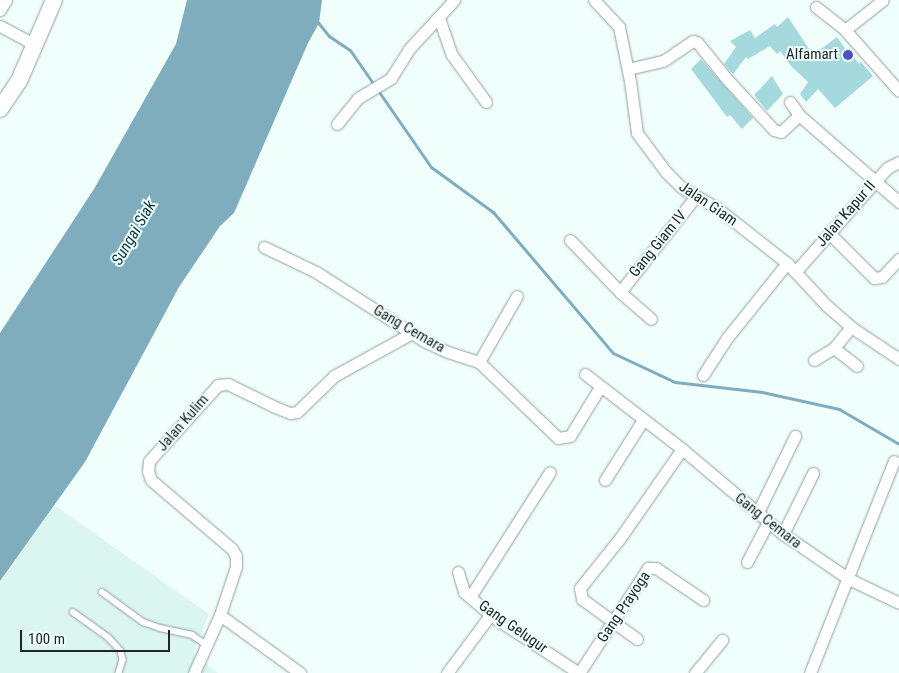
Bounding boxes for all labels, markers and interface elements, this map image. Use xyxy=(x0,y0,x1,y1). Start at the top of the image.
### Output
place label: Alfamart xyxy=(786,46,838,64)
marker: Alfamart xyxy=(842,49,854,61)
street label: Jalan Kapur II xyxy=(813,177,879,251)
street label: Jalan Giam xyxy=(675,178,741,230)
water label: Sungai Siak xyxy=(108,197,160,269)
street label: Gang Giam IV xyxy=(626,207,690,281)
street label: Gang Cemara xyxy=(370,301,448,357)
street label: Jalan Kulim xyxy=(154,391,212,455)
street label: Gang Cemara xyxy=(731,489,805,553)
street label: Gang Prayoga xyxy=(594,568,654,646)
street label: Gang Gelugur xyxy=(475,597,551,657)
scale bar xyxy=(22,620,172,652)
text: 100 m xyxy=(28,630,65,648)

